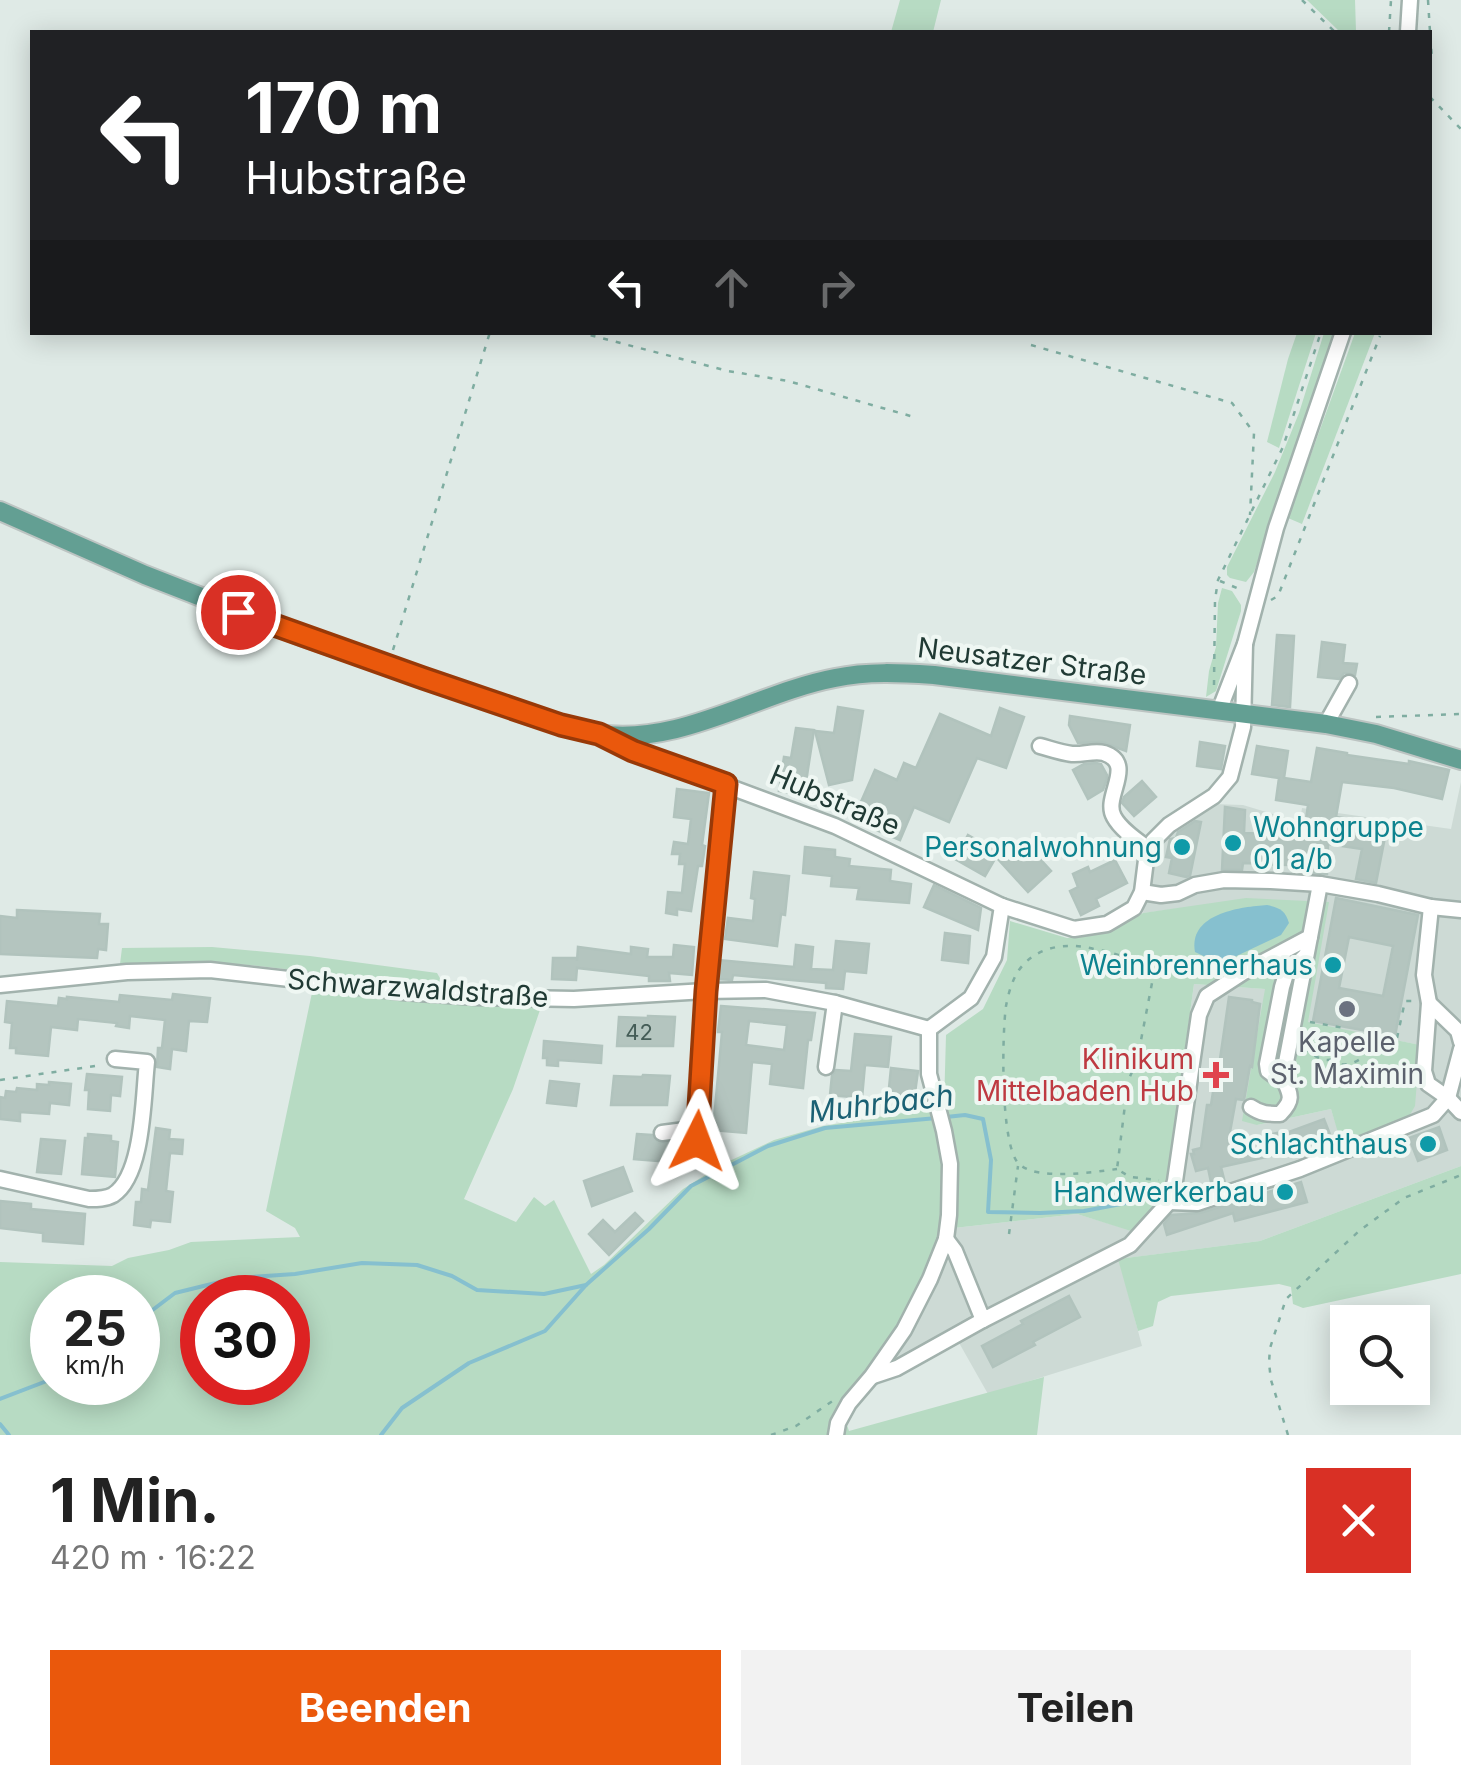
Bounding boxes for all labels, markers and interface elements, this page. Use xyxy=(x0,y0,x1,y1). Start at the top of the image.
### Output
text: 170 m xyxy=(245,65,442,150)
icon: left xyxy=(80,70,210,200)
text: Hubstraße xyxy=(245,150,467,205)
icon: left xyxy=(599,260,654,315)
icon: ahead xyxy=(704,260,759,315)
icon: right xyxy=(809,260,864,315)
pin xyxy=(196,570,281,655)
icon: arrive xyxy=(211,585,266,640)
street label: Neusatzer Straße xyxy=(916,630,1148,692)
street label: Hubstraße xyxy=(765,757,905,843)
place label: Wohngruppe 01 a/b xyxy=(1253,810,1424,876)
place label: Personalwohnung xyxy=(924,830,1162,864)
marker: Wohngruppe 01 a/b xyxy=(1222,832,1244,854)
marker: Personalwohnung xyxy=(1171,836,1193,858)
place label: Weinbrennerhaus xyxy=(1080,948,1313,982)
marker: Weinbrennerhaus xyxy=(1322,954,1344,976)
street label: Schwarzwaldstraße xyxy=(286,962,550,1014)
marker: Kapelle St. Maximin xyxy=(1336,998,1358,1020)
house number: 42 xyxy=(625,1019,653,1045)
place label: Kapelle St. Maximin xyxy=(1270,1025,1424,1091)
place label: Klinikum Mittelbaden Hub xyxy=(976,1042,1194,1108)
marker: Klinikum Mittelbaden Hub xyxy=(1203,1062,1229,1088)
water label: Muhrbach xyxy=(806,1076,956,1130)
position arrow xyxy=(645,1089,749,1193)
place label: Schlachthaus xyxy=(1230,1127,1408,1161)
marker: Schlachthaus xyxy=(1417,1133,1439,1155)
place label: Handwerkerbau xyxy=(1053,1175,1265,1209)
marker: Handwerkerbau xyxy=(1274,1181,1296,1203)
speed limit sign: 30 xyxy=(180,1275,310,1405)
text: 25 xyxy=(63,1298,127,1358)
map controls xyxy=(1330,1305,1430,1405)
button: search xyxy=(1330,1305,1430,1405)
text: km/h xyxy=(65,1350,125,1380)
text: 1 Min. xyxy=(50,1464,220,1536)
button: close xyxy=(1306,1468,1411,1573)
text: 420 m · 16:22 xyxy=(50,1538,256,1577)
button: Beenden xyxy=(50,1650,721,1765)
button: Teilen xyxy=(741,1650,1411,1765)

